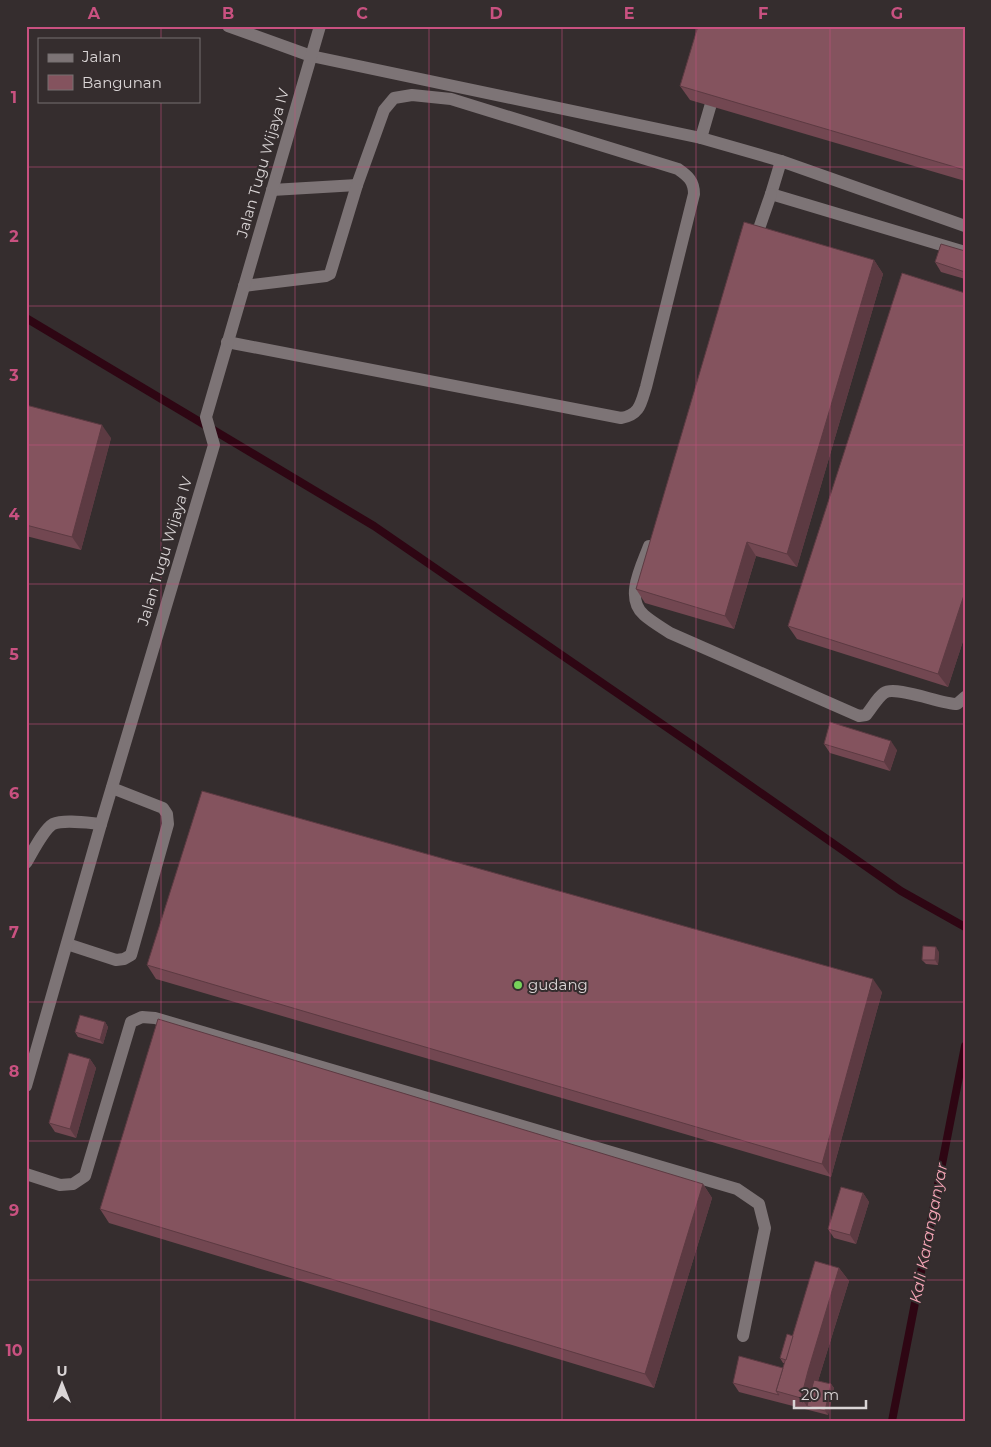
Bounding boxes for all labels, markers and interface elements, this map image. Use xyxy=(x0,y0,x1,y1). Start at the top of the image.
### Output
text: A xyxy=(87,4,101,23)
text: B xyxy=(222,4,234,23)
text: C xyxy=(356,4,368,23)
text: D xyxy=(489,4,503,23)
text: E xyxy=(624,4,634,23)
text: F xyxy=(758,4,768,23)
text: G xyxy=(891,4,903,23)
legend xyxy=(38,38,200,102)
text: Jalan xyxy=(81,47,121,66)
text: Bangunan xyxy=(82,73,162,92)
street label: Jalan Tugu Wijaya IV xyxy=(232,85,293,241)
text: 1 xyxy=(11,88,17,107)
text: 2 xyxy=(9,227,19,246)
text: 3 xyxy=(8,366,19,385)
street label: Jalan Tugu Wijaya IV xyxy=(133,474,196,629)
text: 4 xyxy=(8,505,20,524)
text: 5 xyxy=(9,645,19,664)
text: 6 xyxy=(9,784,19,803)
text: 7 xyxy=(9,923,19,942)
place label: gudang xyxy=(528,975,588,994)
marker: gudang xyxy=(512,979,524,991)
text: 8 xyxy=(9,1062,19,1081)
water label: Kali Karanganyar xyxy=(906,1161,952,1305)
text: 9 xyxy=(9,1201,19,1220)
text: 10 xyxy=(5,1341,23,1360)
north arrow xyxy=(38,1360,88,1410)
text: U xyxy=(56,1362,68,1380)
scale bar xyxy=(794,1377,866,1409)
text: 20 m xyxy=(801,1385,839,1404)

